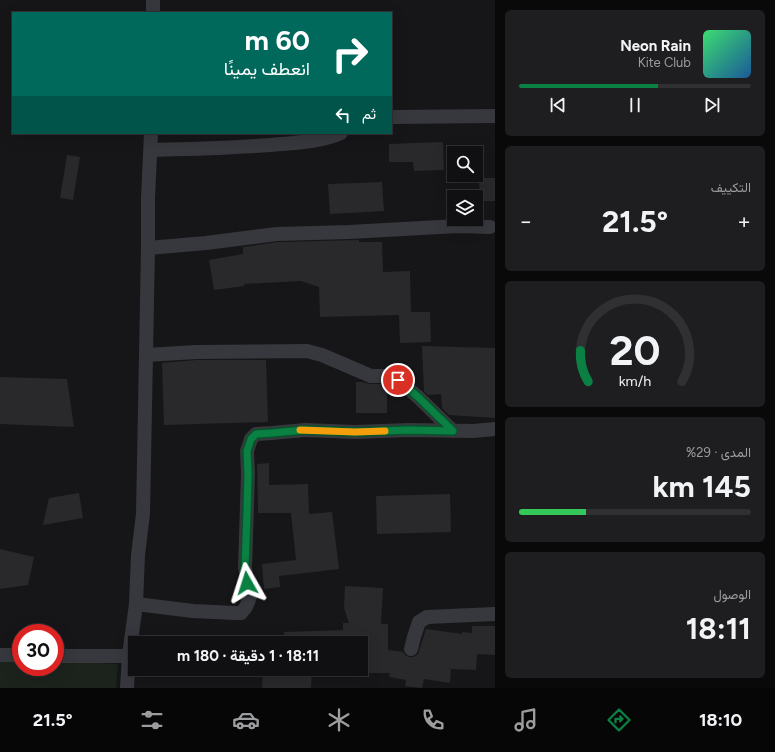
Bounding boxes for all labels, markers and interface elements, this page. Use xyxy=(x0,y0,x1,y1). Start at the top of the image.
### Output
text: 60 m xyxy=(245,23,310,57)
icon: right xyxy=(324,28,376,80)
text: Neon Rain xyxy=(620,37,691,55)
text: Kite Club xyxy=(638,55,691,70)
text: انعطف يمينًا xyxy=(224,58,310,80)
icon: previous xyxy=(547,94,569,116)
icon: pause xyxy=(624,94,646,116)
icon: next xyxy=(701,94,723,116)
icon: left xyxy=(332,104,354,126)
text: ثم xyxy=(362,105,376,123)
map controls xyxy=(447,146,483,226)
button: search xyxy=(447,146,483,182)
text: التكييف xyxy=(711,180,751,195)
button: layers xyxy=(447,190,483,226)
text: 21.5° xyxy=(602,203,668,240)
text: − xyxy=(519,208,533,235)
text: + xyxy=(737,208,751,235)
text: 20 xyxy=(609,325,661,375)
pin xyxy=(381,363,415,397)
icon: arrive xyxy=(387,369,409,391)
text: km/h xyxy=(619,372,651,390)
text: المدى · 29% xyxy=(686,445,751,460)
text: 145 km xyxy=(652,468,751,505)
position arrow xyxy=(226,562,268,604)
text: الوصول xyxy=(713,587,751,602)
text: 18:11 xyxy=(686,610,751,647)
speed limit sign: 30 xyxy=(12,624,64,676)
text: 18:11 · 1 دقيقة · 180 m xyxy=(177,647,319,665)
icon: filters xyxy=(138,706,166,734)
icon: car xyxy=(232,706,260,734)
icon: climate xyxy=(325,706,353,734)
icon: phone xyxy=(419,706,447,734)
icon: music xyxy=(512,706,540,734)
icon: directions xyxy=(605,706,633,734)
text: 21.5° xyxy=(33,709,73,731)
text: 18:10 xyxy=(699,709,742,731)

